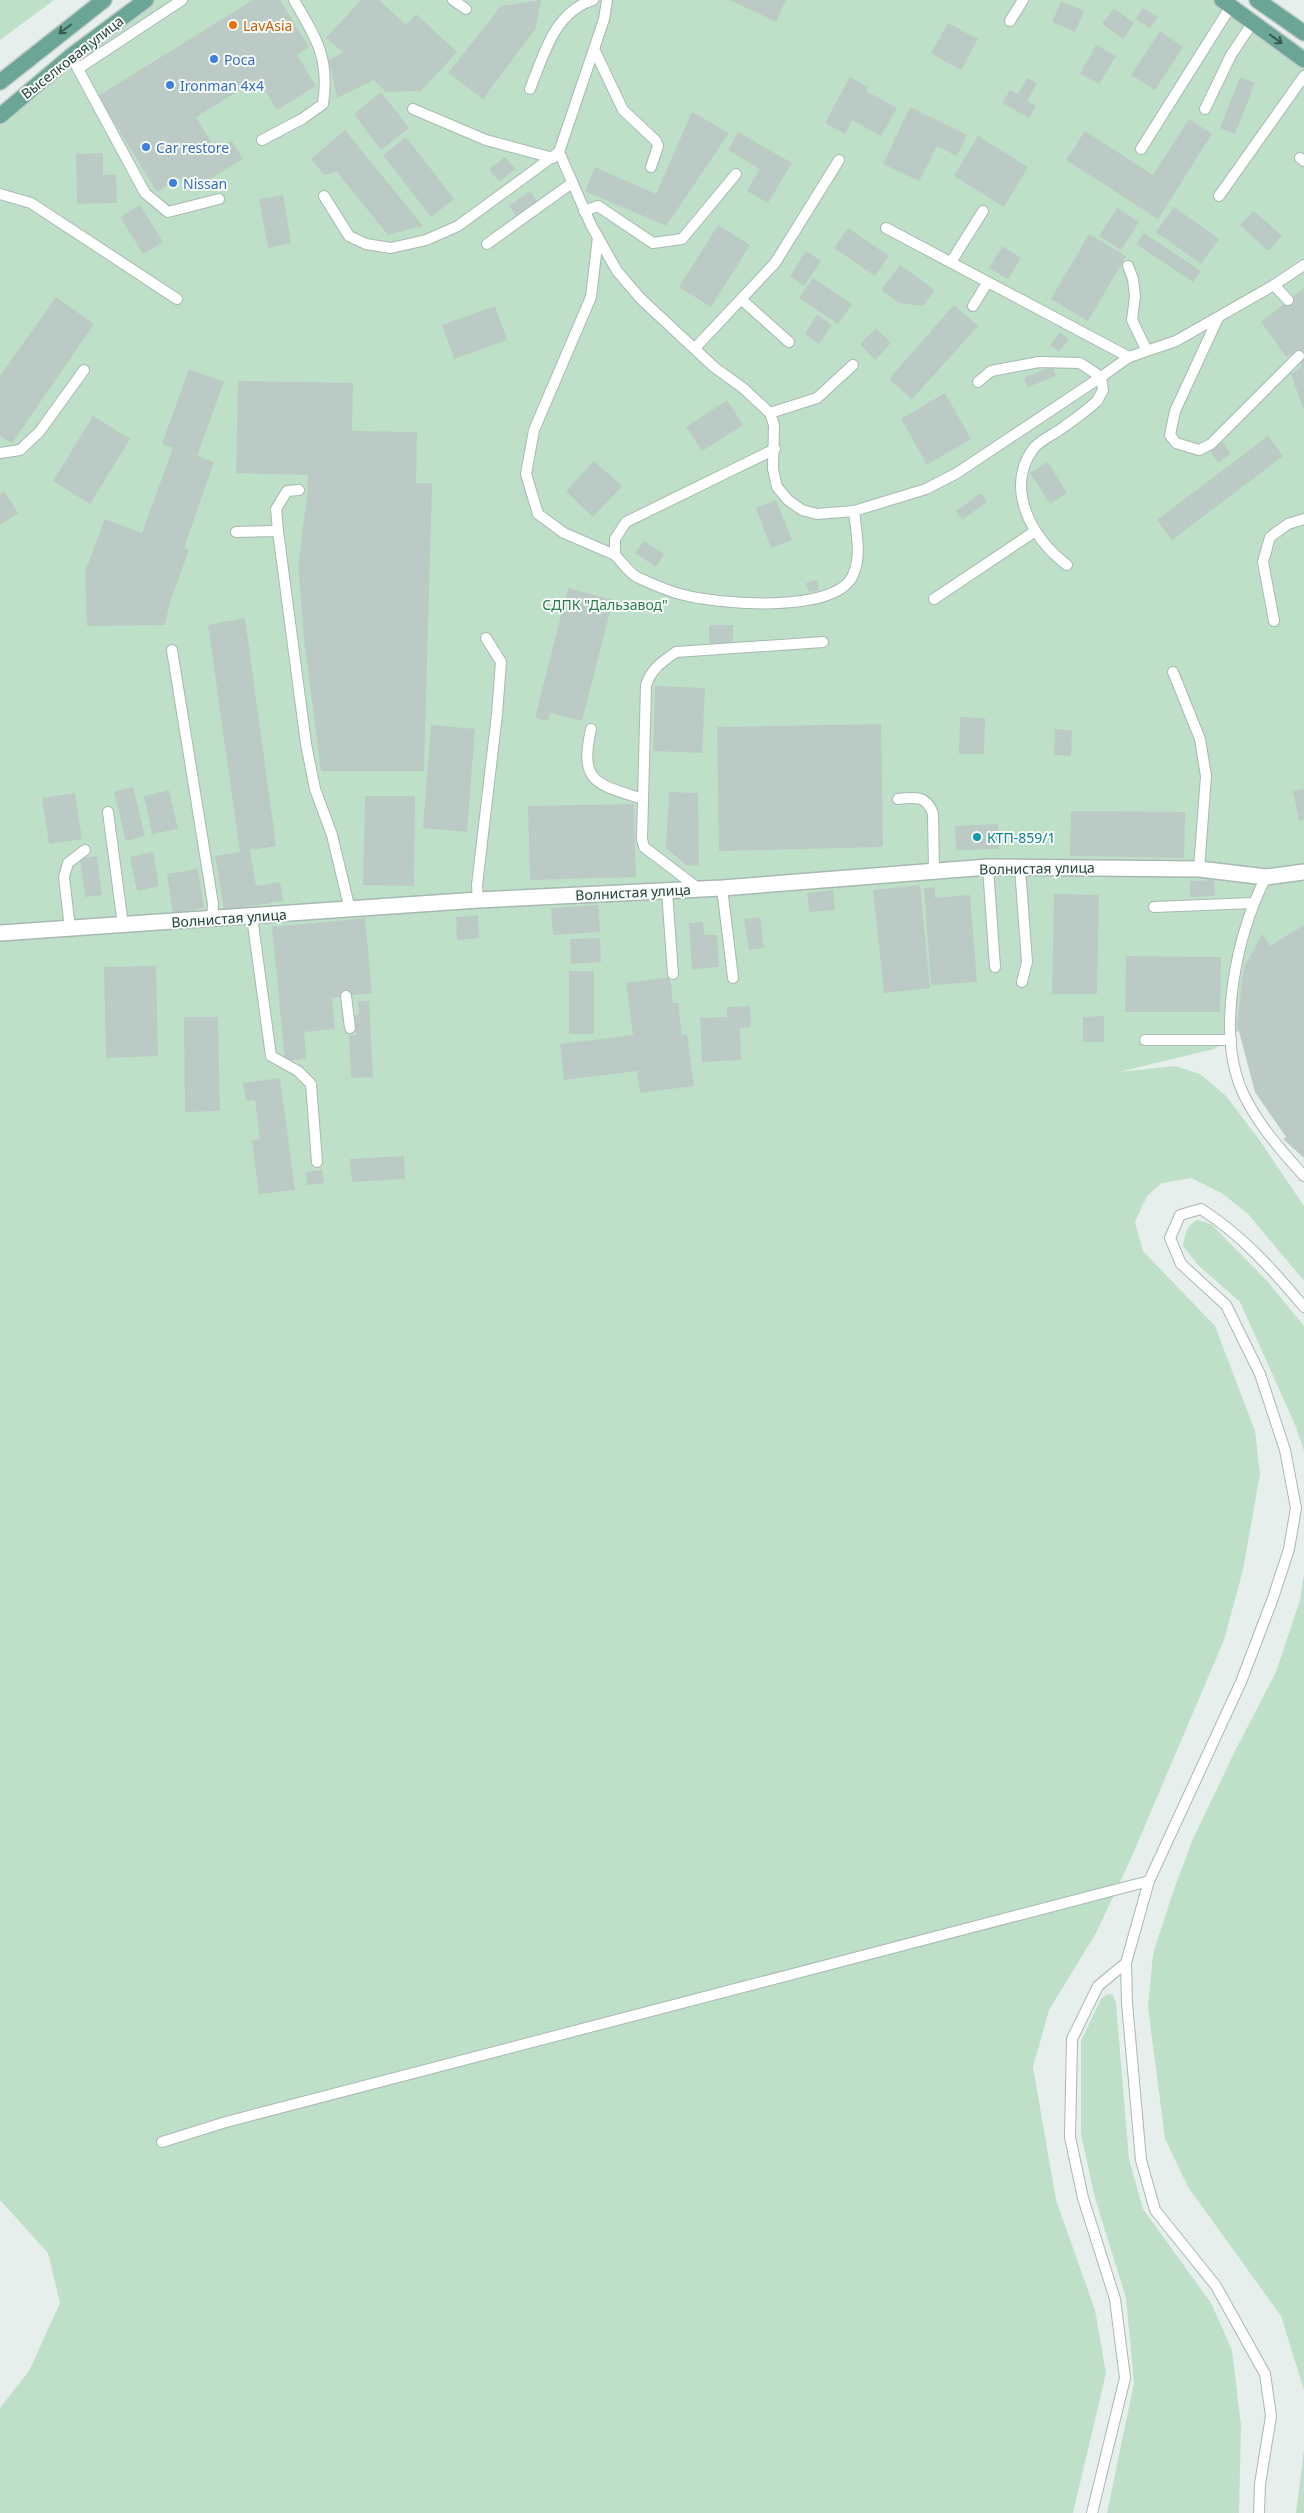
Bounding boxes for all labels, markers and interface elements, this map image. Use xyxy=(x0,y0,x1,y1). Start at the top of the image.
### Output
street label: Выселковая улица xyxy=(17,11,127,103)
place label: LavAsia xyxy=(243,16,292,35)
marker: LavAsia xyxy=(227,19,239,31)
one-way arrow xyxy=(59,24,72,35)
one-way arrow xyxy=(1269,34,1283,44)
place label: Роса xyxy=(224,50,255,69)
marker: Роса xyxy=(208,53,220,65)
place label: Ironman 4x4 xyxy=(180,76,264,95)
marker: Ironman 4x4 xyxy=(164,79,176,91)
place label: Car restore xyxy=(156,138,229,157)
marker: Car restore xyxy=(140,141,152,153)
place label: Nissan xyxy=(183,174,227,193)
marker: Nissan xyxy=(167,177,179,189)
park label: СДПК "Дальзавод" xyxy=(542,595,668,614)
place label: КТП-859/1 xyxy=(987,828,1056,847)
marker: КТП-859/1 xyxy=(971,831,983,843)
street label: Волнистая улица xyxy=(979,857,1095,879)
street label: Волнистая улица xyxy=(575,879,691,905)
street label: Волнистая улица xyxy=(171,904,287,932)

